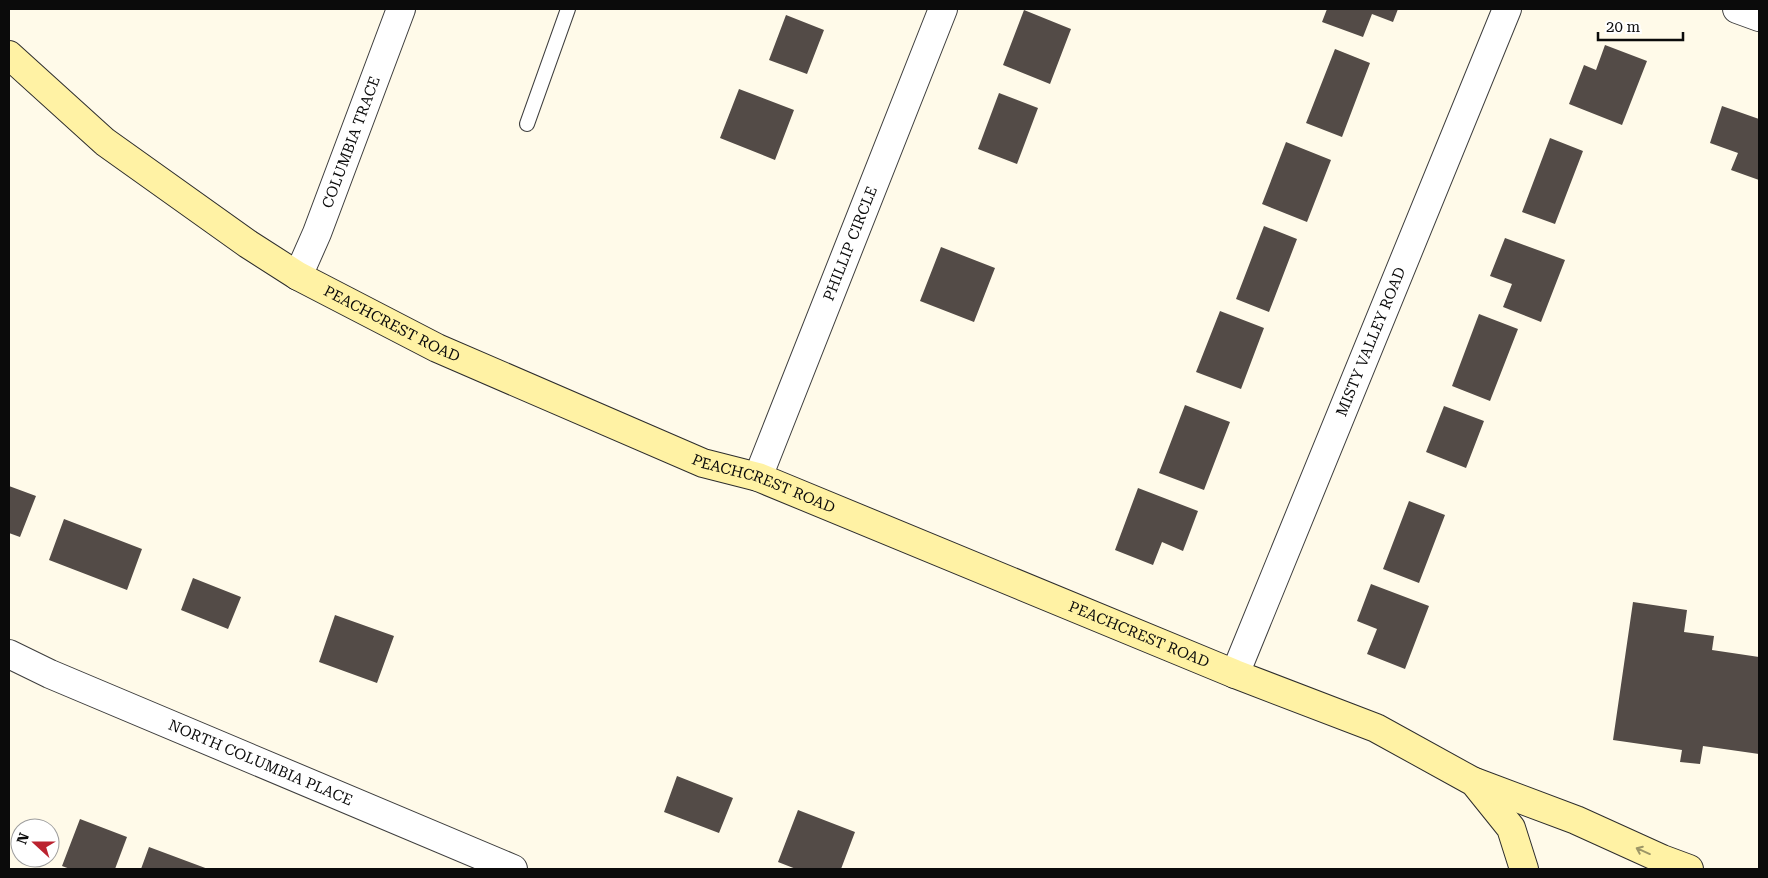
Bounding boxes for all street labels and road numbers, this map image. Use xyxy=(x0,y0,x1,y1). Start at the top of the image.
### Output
street label: COLUMBIA TRACE xyxy=(318,74,384,211)
street label: PHILLIP CIRCLE xyxy=(820,184,881,304)
street label: MISTY VALLEY ROAD xyxy=(1332,264,1409,419)
street label: PEACHCREST ROAD xyxy=(321,282,463,366)
street label: PEACHCREST ROAD xyxy=(689,450,838,517)
street label: PEACHCREST ROAD xyxy=(1066,597,1212,671)
street label: NORTH COLUMBIA PLACE xyxy=(166,716,355,809)

